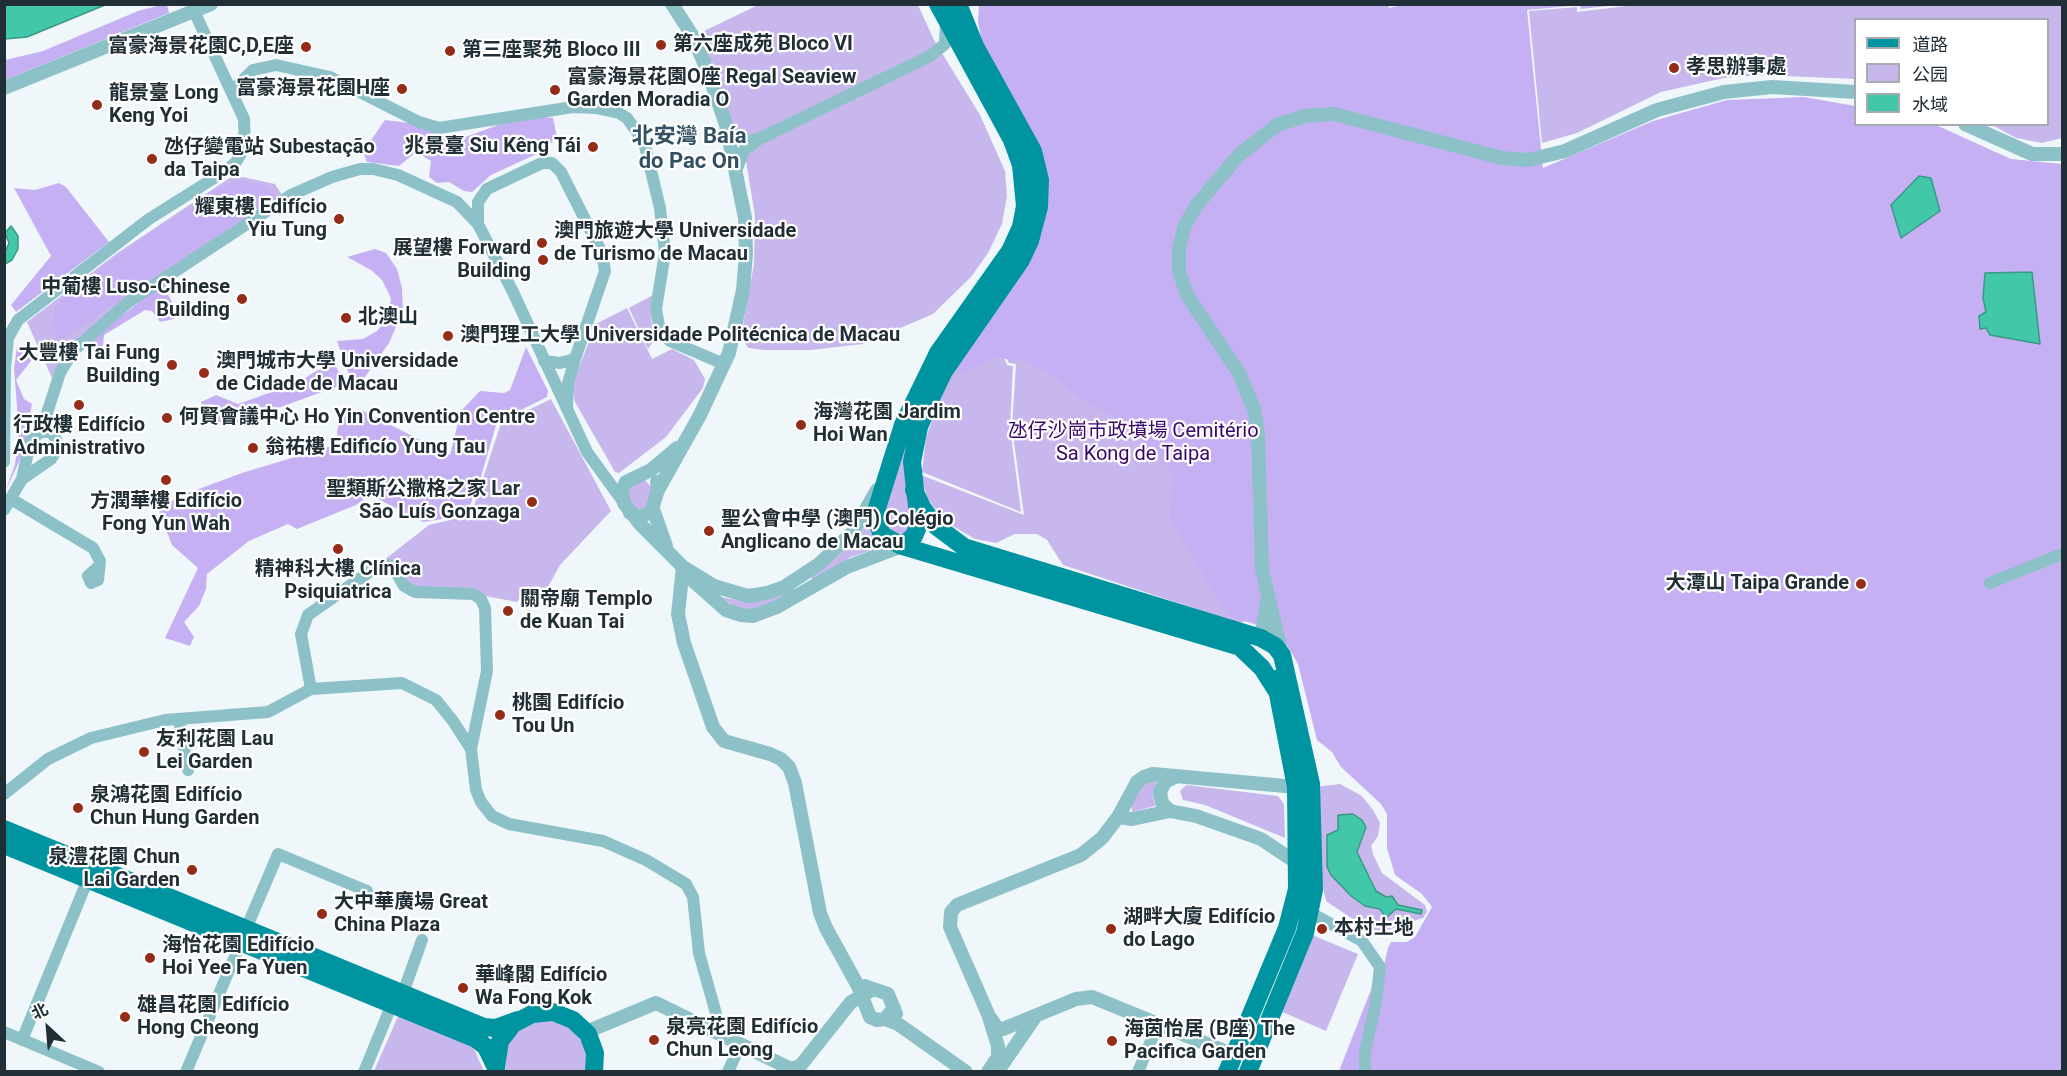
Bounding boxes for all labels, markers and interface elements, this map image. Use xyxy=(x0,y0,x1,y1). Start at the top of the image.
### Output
legend xyxy=(1854,18,2049,126)
place label: 第六座成苑 Bloco VI xyxy=(673,33,853,57)
text: 道路 xyxy=(1912,34,1948,55)
place label: 富豪海景花園C,D,E座 xyxy=(108,35,294,59)
marker: 第六座成苑 Bloco VI xyxy=(654,38,668,52)
place label: 第三座聚苑 Bloco III xyxy=(462,39,641,63)
marker: 富豪海景花園C,D,E座 xyxy=(299,40,313,54)
marker: 第三座聚苑 Bloco III xyxy=(443,44,457,58)
place label: 孝思辦事處 xyxy=(1686,56,1786,80)
marker: 孝思辦事處 xyxy=(1667,61,1681,75)
text: 公园 xyxy=(1912,64,1948,85)
place label: 富豪海景花園O座 Regal Seaview Garden Moradia O xyxy=(567,66,856,113)
place label: 富豪海景花園H座 xyxy=(236,77,390,101)
place label: 龍景臺 Long Keng Yoi xyxy=(109,82,219,129)
marker: 富豪海景花園H座 xyxy=(395,82,409,96)
marker: 富豪海景花園O座 Regal Seaview Garden Moradia O xyxy=(548,83,562,97)
text: 水域 xyxy=(1912,94,1948,115)
marker: 龍景臺 Long Keng Yoi xyxy=(90,98,104,112)
district label: 北安灣 Baía do Pac On xyxy=(631,124,747,176)
place label: 兆景臺 Siu Kêng Tái xyxy=(404,135,581,159)
place label: 氹仔變電站 Subestação da Taipa xyxy=(164,136,375,183)
marker: 兆景臺 Siu Kêng Tái xyxy=(586,140,600,154)
marker: 氹仔變電站 Subestação da Taipa xyxy=(145,152,159,166)
place label: 耀東樓 Edifício Yiu Tung xyxy=(195,196,327,243)
marker: 耀東樓 Edifício Yiu Tung xyxy=(332,212,346,226)
place label: 澳門旅遊大學 Universidade de Turismo de Macau xyxy=(554,220,796,267)
marker: 澳門旅遊大學 Universidade de Turismo de Macau xyxy=(535,236,549,250)
place label: 展望樓 Forward Building xyxy=(393,237,531,284)
marker: 展望樓 Forward Building xyxy=(536,253,550,267)
place label: 中葡樓 Luso-Chinese Building xyxy=(41,276,230,323)
marker: 中葡樓 Luso-Chinese Building xyxy=(235,292,249,306)
place label: 北澳山 xyxy=(358,306,418,330)
marker: 北澳山 xyxy=(339,311,353,325)
place label: 澳門理工大學 Universidade Politécnica de Macau xyxy=(460,324,900,348)
marker: 澳門理工大學 Universidade Politécnica de Macau xyxy=(441,329,455,343)
place label: 大豐樓 Tai Fung Building xyxy=(19,342,160,389)
place label: 澳門城市大學 Universidade de Cidade de Macau xyxy=(216,350,458,397)
marker: 大豐樓 Tai Fung Building xyxy=(165,358,179,372)
marker: 澳門城市大學 Universidade de Cidade de Macau xyxy=(197,366,211,380)
marker: 行政樓 Edifício Administrativo xyxy=(72,398,86,412)
place label: 海灣花園 Jardim Hoi Wan xyxy=(813,401,961,448)
place label: 何賢會議中心 Ho Yin Convention Centre xyxy=(179,406,535,430)
marker: 何賢會議中心 Ho Yin Convention Centre xyxy=(160,411,174,425)
place label: 行政樓 Edifício Administrativo xyxy=(13,414,145,461)
marker: 海灣花園 Jardim Hoi Wan xyxy=(794,418,808,432)
park label: 氹仔沙崗市政墳場 Cemitério Sa Kong de Taipa xyxy=(1007,420,1259,467)
place label: 翁祐樓 Edificío Yung Tau xyxy=(265,436,486,460)
marker: 翁祐樓 Edificío Yung Tau xyxy=(246,441,260,455)
marker: 方潤華樓 Edifício Fong Yun Wah xyxy=(159,473,173,487)
place label: 聖類斯公撒格之家 Lar São Luís Gonzaga xyxy=(326,478,520,525)
place label: 方潤華樓 Edifício Fong Yun Wah xyxy=(90,490,242,537)
marker: 聖類斯公撒格之家 Lar São Luís Gonzaga xyxy=(525,495,539,509)
place label: 聖公會中學 (澳門) Colégio Anglicano de Macau xyxy=(721,508,953,555)
marker: 聖公會中學 (澳門) Colégio Anglicano de Macau xyxy=(702,524,716,538)
marker: 精神科大樓 Clínica Psiquiatrica xyxy=(331,542,345,556)
place label: 精神科大樓 Clínica Psiquiatrica xyxy=(255,558,421,605)
place label: 大潭山 Taipa Grande xyxy=(1666,572,1849,596)
marker: 大潭山 Taipa Grande xyxy=(1854,577,1868,591)
place label: 關帝廟 Templo de Kuan Tai xyxy=(520,588,652,635)
marker: 關帝廟 Templo de Kuan Tai xyxy=(501,604,515,618)
place label: 桃園 Edifício Tou Un xyxy=(512,692,624,739)
marker: 桃園 Edifício Tou Un xyxy=(493,708,507,722)
place label: 友利花園 Lau Lei Garden xyxy=(156,728,274,775)
marker: 友利花園 Lau Lei Garden xyxy=(137,745,151,759)
place label: 泉鴻花園 Edifício Chun Hung Garden xyxy=(90,784,259,831)
marker: 泉鴻花園 Edifício Chun Hung Garden xyxy=(71,801,85,815)
place label: 泉澧花園 Chun Lai Garden xyxy=(48,846,180,893)
marker: 泉澧花園 Chun Lai Garden xyxy=(185,863,199,877)
place label: 大中華廣場 Great China Plaza xyxy=(334,891,488,938)
place label: 湖畔大廈 Edifício do Lago xyxy=(1123,906,1275,953)
marker: 大中華廣場 Great China Plaza xyxy=(315,907,329,921)
place label: 本村土地 xyxy=(1334,917,1414,941)
marker: 湖畔大廈 Edifício do Lago xyxy=(1104,922,1118,936)
marker: 本村土地 xyxy=(1315,922,1329,936)
place label: 海怡花園 Edifício Hoi Yee Fa Yuen xyxy=(162,934,314,981)
marker: 海怡花園 Edifício Hoi Yee Fa Yuen xyxy=(143,951,157,965)
place label: 華峰閣 Edifício Wa Fong Kok xyxy=(475,964,607,1011)
marker: 華峰閣 Edifício Wa Fong Kok xyxy=(456,981,470,995)
place label: 雄昌花園 Edifício Hong Cheong xyxy=(137,994,289,1041)
north arrow xyxy=(18,998,78,1058)
text: 北 xyxy=(29,999,51,1023)
marker: 雄昌花園 Edifício Hong Cheong xyxy=(118,1010,132,1024)
place label: 泉亮花園 Edifício Chun Leong xyxy=(666,1016,818,1063)
place label: 海茵怡居 (B座) The Pacifica Garden xyxy=(1124,1018,1295,1065)
marker: 泉亮花園 Edifício Chun Leong xyxy=(647,1033,661,1047)
marker: 海茵怡居 (B座) The Pacifica Garden xyxy=(1105,1034,1119,1048)

